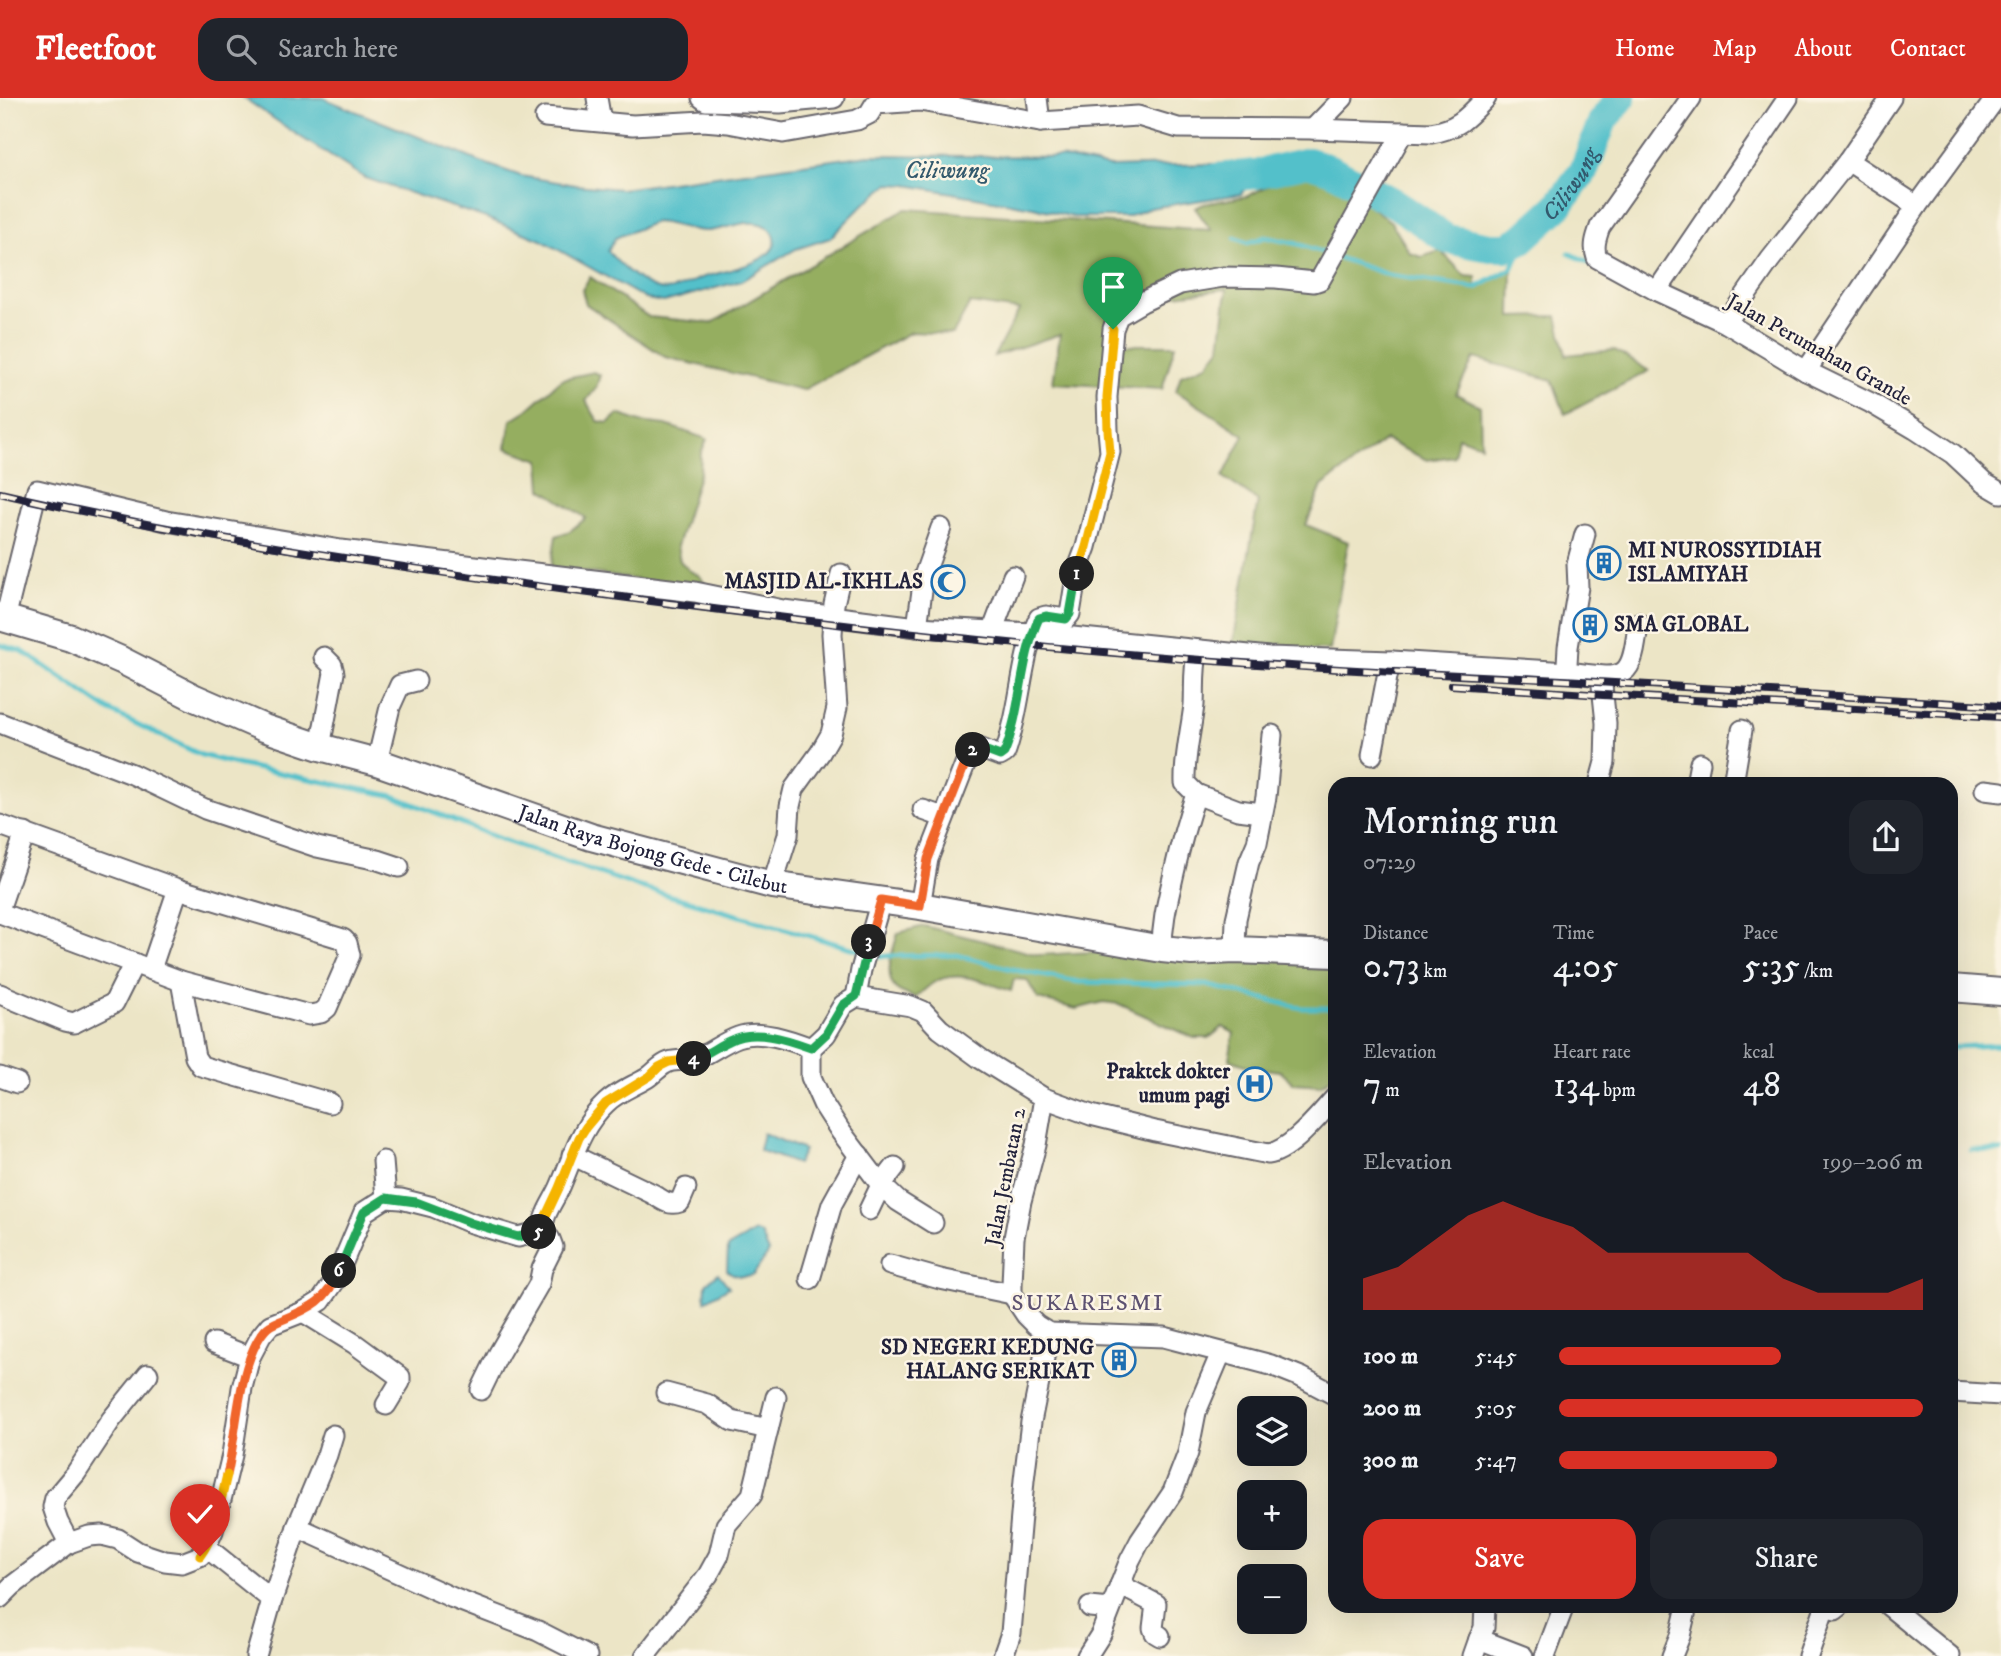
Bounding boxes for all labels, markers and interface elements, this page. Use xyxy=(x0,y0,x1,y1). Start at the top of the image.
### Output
search box xyxy=(198,18,688,81)
text: Fleetfoot xyxy=(35,29,156,70)
icon: search xyxy=(222,30,260,68)
text: Search here xyxy=(278,33,398,66)
text: Home xyxy=(1615,34,1674,64)
text: Map xyxy=(1712,34,1757,64)
text: About xyxy=(1795,34,1852,64)
text: Contact xyxy=(1890,34,1966,64)
water label: Ciliwung xyxy=(1536,142,1606,228)
water label: Ciliwung xyxy=(905,157,990,186)
pin xyxy=(1083,257,1143,329)
icon: arrive xyxy=(1094,268,1132,306)
street label: Jalan Perumahan Grande xyxy=(1720,287,1916,412)
place label: MI NUROSSYIDIAH ISLAMIYAH xyxy=(1628,538,1822,588)
building icon: MI NUROSSYIDIAH ISLAMIYAH xyxy=(1585,544,1623,582)
pin: 1 xyxy=(1060,556,1094,592)
text: 1 xyxy=(1073,562,1080,585)
mosque icon: MASJID AL-IKHLAS xyxy=(929,563,967,601)
place label: MASJID AL-IKHLAS xyxy=(724,569,923,595)
building icon: SMA GLOBAL xyxy=(1571,606,1609,644)
place label: SMA GLOBAL xyxy=(1614,612,1749,638)
pin: 2 xyxy=(956,732,990,768)
text: 2 xyxy=(968,738,977,761)
text: Morning run xyxy=(1363,798,1558,846)
street label: Jalan Raya Bojong Gede - Cilebut xyxy=(512,799,789,900)
button: share xyxy=(1849,800,1923,874)
text: 07:29 xyxy=(1363,848,1416,877)
text: Distance xyxy=(1363,922,1428,945)
text: Time xyxy=(1553,922,1594,945)
text: Pace xyxy=(1743,922,1778,945)
pin: 3 xyxy=(852,924,886,960)
text: 3 xyxy=(865,930,872,953)
text: 0.73 xyxy=(1363,945,1420,989)
text: 4:05 xyxy=(1553,945,1619,989)
text: 5:35 xyxy=(1743,945,1800,989)
text: km xyxy=(1420,960,1447,983)
text: /km xyxy=(1800,960,1833,983)
text: Elevation xyxy=(1363,1041,1437,1064)
text: Heart rate xyxy=(1553,1041,1631,1064)
text: kcal xyxy=(1743,1041,1774,1064)
pin: 4 xyxy=(676,1042,712,1076)
text: 4 xyxy=(688,1047,699,1070)
place label: Praktek dokter umum pagi xyxy=(1106,1059,1231,1109)
text: 7 xyxy=(1363,1064,1381,1108)
text: 134 xyxy=(1553,1064,1599,1108)
text: 48 xyxy=(1743,1064,1781,1108)
hospital icon: Praktek dokter umum pagi xyxy=(1236,1065,1274,1103)
text: m xyxy=(1381,1079,1400,1102)
text: bpm xyxy=(1599,1079,1636,1102)
street label: Jalan Jembatan 2 xyxy=(979,1105,1032,1250)
text: Elevation xyxy=(1363,1148,1452,1177)
text: 199–206 m xyxy=(1822,1148,1923,1177)
pin: 5 xyxy=(522,1214,556,1250)
text: 5 xyxy=(534,1220,543,1243)
pin: 6 xyxy=(322,1254,356,1288)
text: 6 xyxy=(334,1259,343,1282)
district label: SUKARESMI xyxy=(1012,1289,1164,1318)
place label: SD NEGERI KEDUNG HALANG SERIKAT xyxy=(881,1335,1095,1385)
building icon: SD NEGERI KEDUNG HALANG SERIKAT xyxy=(1100,1341,1138,1379)
text: 100 m xyxy=(1363,1342,1418,1371)
text: 5:45 xyxy=(1475,1342,1517,1371)
text: 200 m xyxy=(1363,1394,1421,1423)
text: 5:05 xyxy=(1475,1394,1516,1423)
map controls xyxy=(1237,1396,1307,1634)
button: layers xyxy=(1237,1396,1307,1466)
text: 300 m xyxy=(1363,1446,1419,1475)
text: 5:47 xyxy=(1475,1446,1517,1475)
button: + xyxy=(1237,1480,1307,1550)
pin xyxy=(170,1484,230,1556)
icon: check xyxy=(181,1495,219,1533)
button: Save xyxy=(1363,1519,1636,1599)
button: Share xyxy=(1650,1519,1923,1599)
button: − xyxy=(1237,1564,1307,1634)

